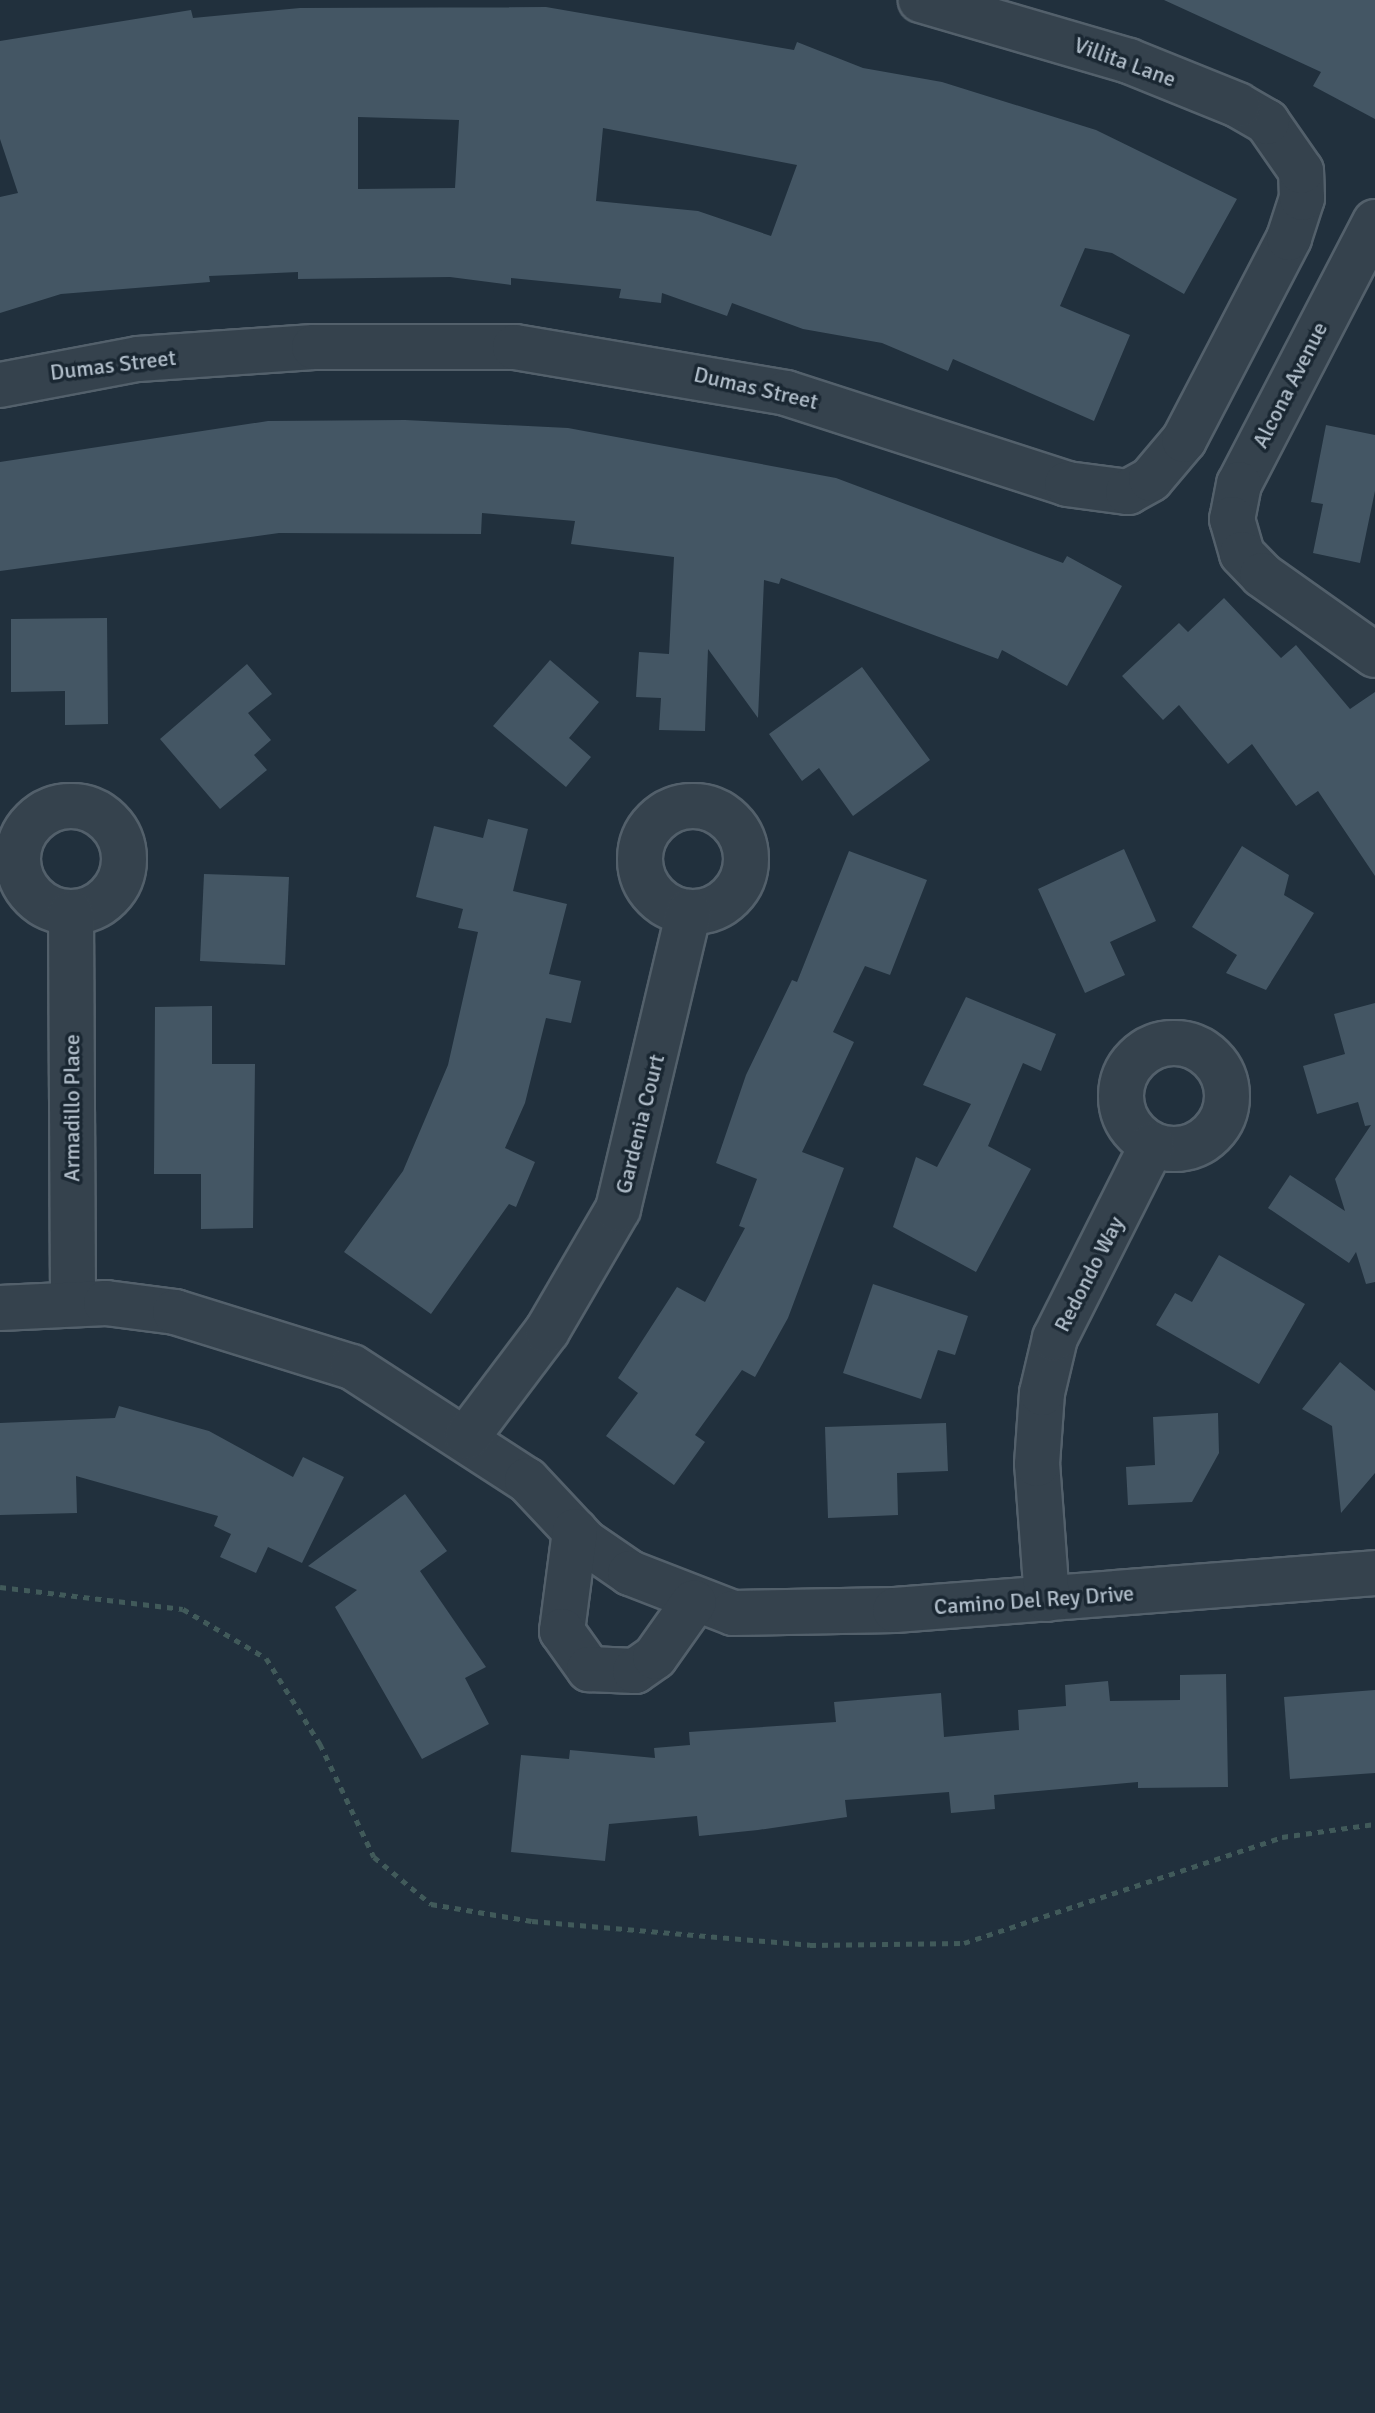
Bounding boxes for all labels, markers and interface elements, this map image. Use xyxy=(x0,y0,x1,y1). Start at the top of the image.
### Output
street label: Villita Lane xyxy=(1071,31,1179,93)
street label: Alcona Avenue xyxy=(1247,318,1333,452)
street label: Dumas Street xyxy=(48,344,178,386)
street label: Dumas Street xyxy=(691,361,821,415)
street label: Armadillo Place xyxy=(59,1034,85,1182)
street label: Gardenia Court xyxy=(610,1052,670,1196)
street label: Redondo Way xyxy=(1049,1212,1129,1336)
street label: Camino Del Rey Drive xyxy=(933,1580,1135,1620)

